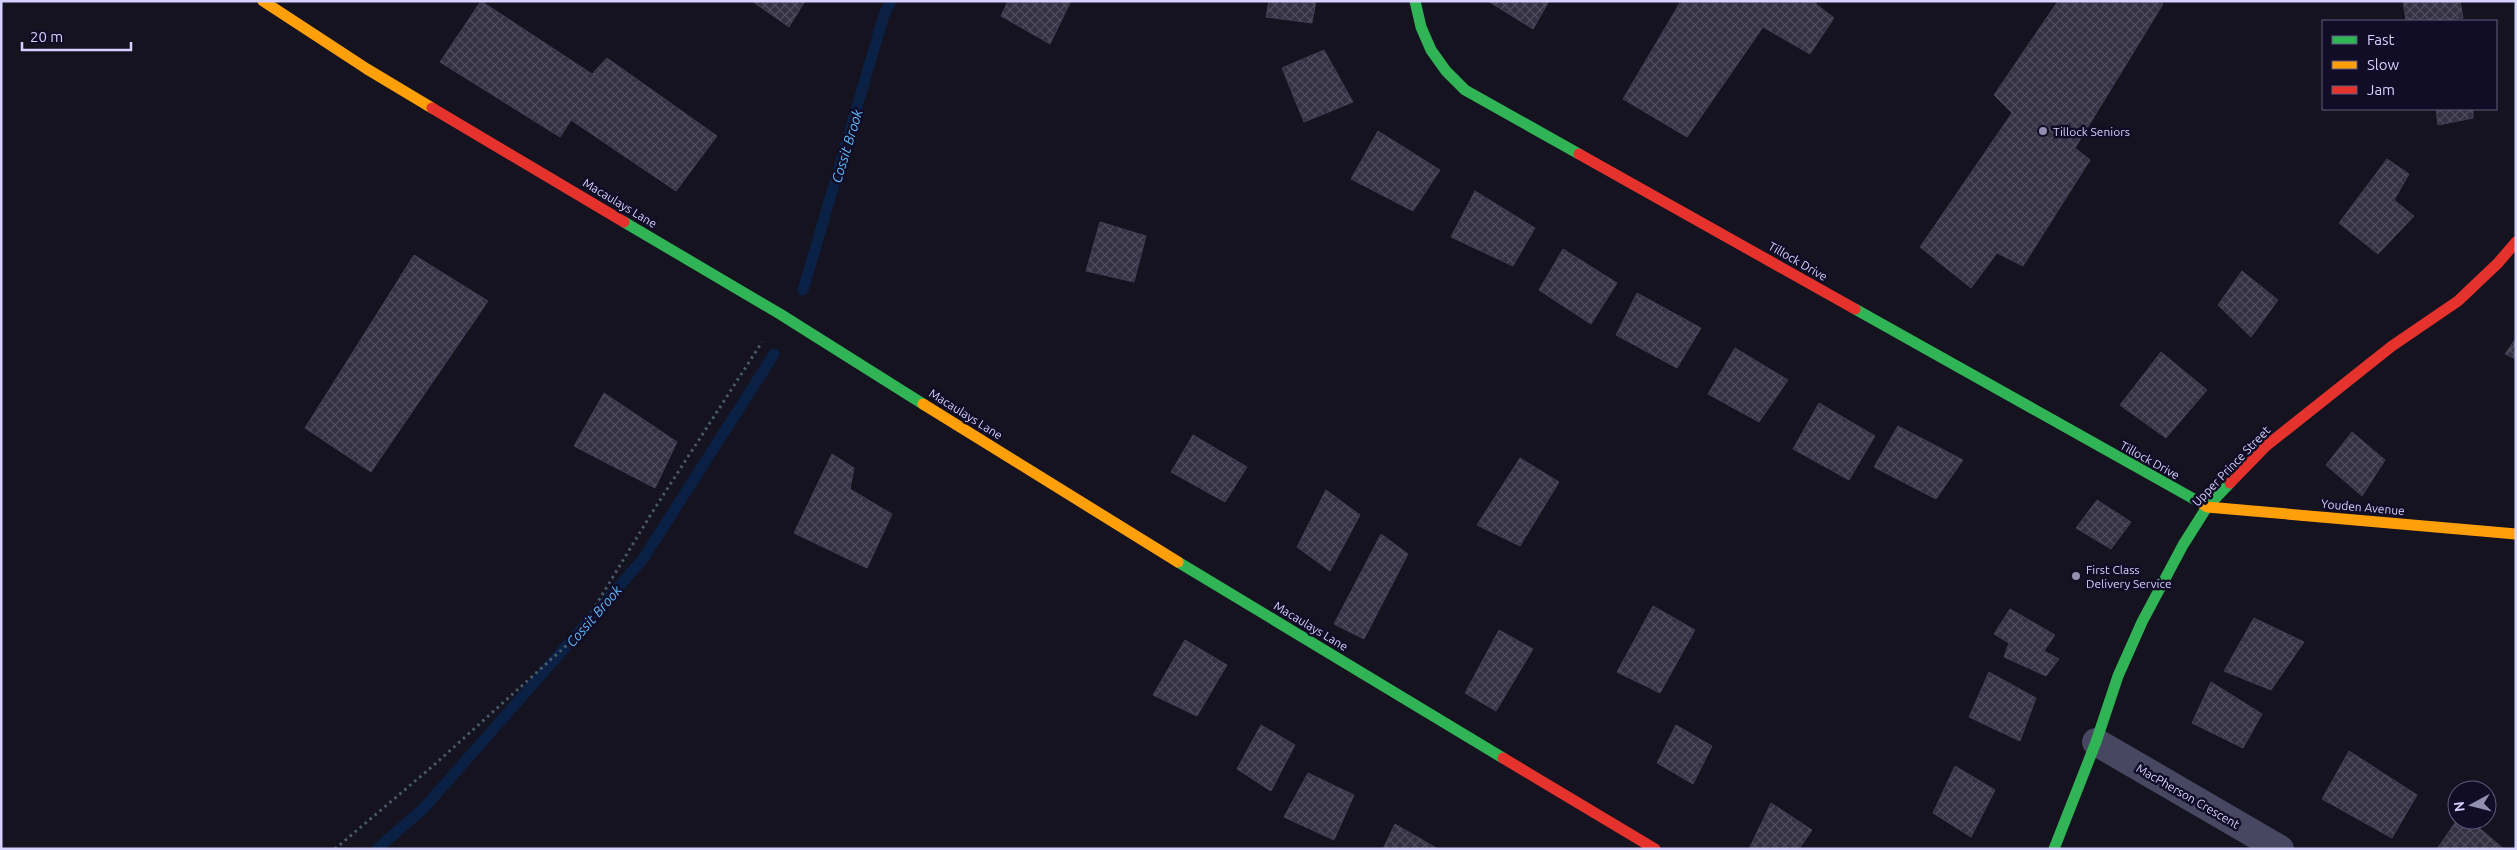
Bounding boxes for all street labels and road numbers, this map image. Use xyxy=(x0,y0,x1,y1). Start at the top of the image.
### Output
street label: Macaulays Lane xyxy=(581,176,659,230)
street label: Tillock Drive xyxy=(1766,239,1830,283)
street label: Macaulays Lane xyxy=(927,386,1005,442)
street label: Upper Prince Street xyxy=(2189,423,2273,509)
street label: Tillock Drive xyxy=(2118,438,2182,482)
street label: Youden Avenue xyxy=(2321,497,2405,517)
street label: Macaulays Lane xyxy=(1272,599,1350,653)
street label: MacPherson Crescent xyxy=(2134,761,2242,831)

